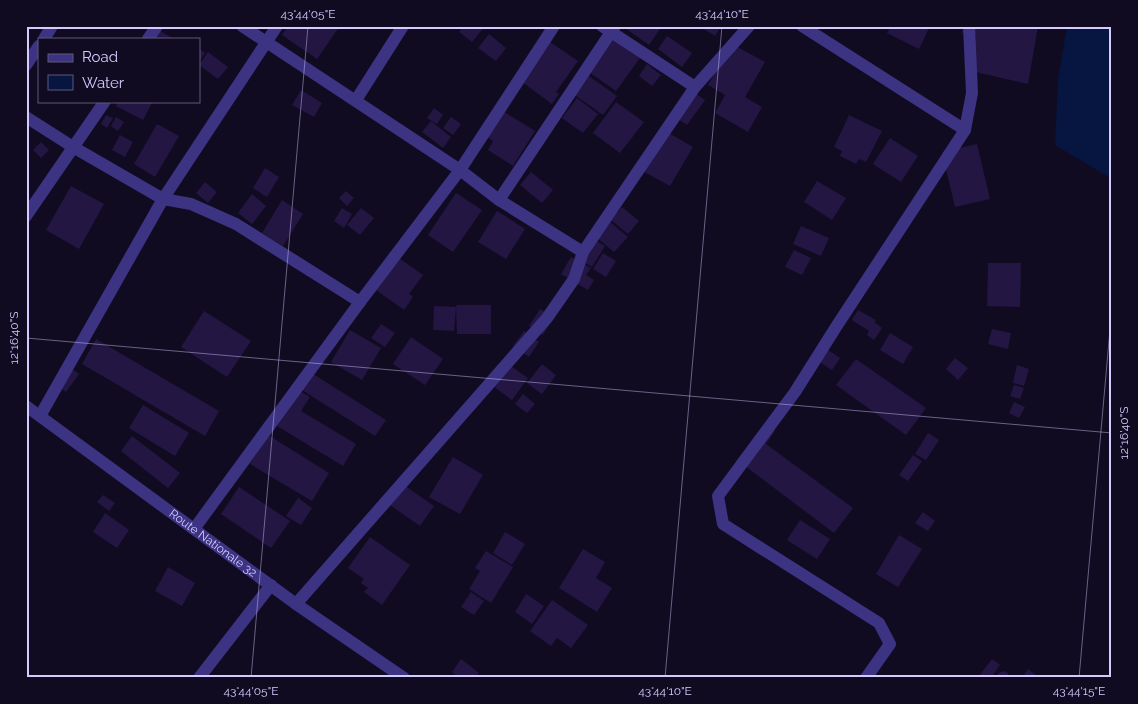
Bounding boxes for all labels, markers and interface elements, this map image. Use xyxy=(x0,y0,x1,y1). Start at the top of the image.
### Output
text: 43°44'05"E xyxy=(281,7,335,21)
text: 43°44'10"E xyxy=(695,7,749,21)
legend xyxy=(38,38,200,102)
text: Road xyxy=(82,48,118,66)
text: Water xyxy=(82,74,125,92)
text: 12°16'40"S xyxy=(7,312,21,364)
text: 12°16'40"S xyxy=(1117,407,1131,459)
street label: Route Nationale 32 xyxy=(167,506,260,580)
text: 43°44'05"E xyxy=(224,684,278,698)
text: 43°44'10"E xyxy=(638,684,692,698)
text: 43°44'15"E xyxy=(1053,684,1105,698)

